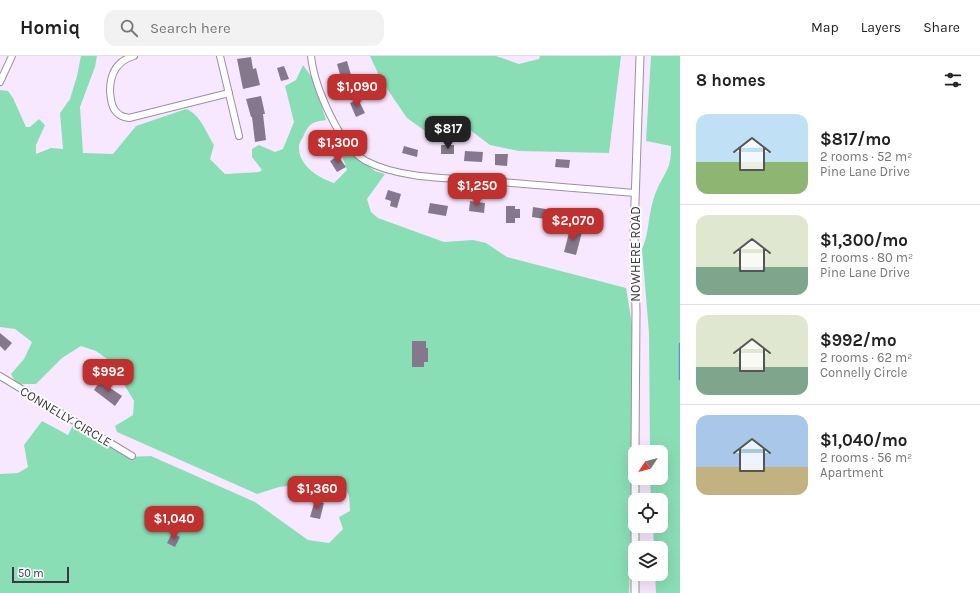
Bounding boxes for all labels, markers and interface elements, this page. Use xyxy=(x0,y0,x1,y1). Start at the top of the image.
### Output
search box xyxy=(104,10,384,46)
text: Homiq xyxy=(20,17,80,39)
icon: search xyxy=(118,17,140,39)
text: Search here xyxy=(150,19,231,37)
text: Map xyxy=(811,19,839,36)
text: Layers xyxy=(861,19,901,36)
text: Share xyxy=(923,19,960,36)
icon: filters xyxy=(942,69,964,91)
text: 8 homes xyxy=(696,70,766,90)
pin: $1,090 xyxy=(324,74,390,108)
text: $1,090 xyxy=(336,79,378,94)
pin: $817 xyxy=(424,116,472,150)
text: $817 xyxy=(434,121,462,136)
text: $817/mo xyxy=(820,129,891,149)
pin: $1,300 xyxy=(305,130,371,164)
icon: home xyxy=(728,130,776,178)
text: $1,300 xyxy=(317,135,359,150)
text: 2 rooms · 52 m² xyxy=(820,149,912,164)
text: Pine Lane Drive xyxy=(820,164,910,179)
pin: $1,250 xyxy=(444,173,510,207)
text: $1,250 xyxy=(457,178,497,193)
street label: NOWHERE ROAD xyxy=(628,206,643,302)
pin: $2,070 xyxy=(540,208,606,242)
text: $2,070 xyxy=(551,213,595,228)
text: $1,300/mo xyxy=(820,230,908,250)
icon: home xyxy=(728,231,776,279)
text: 2 rooms · 80 m² xyxy=(820,250,913,265)
text: Pine Lane Drive xyxy=(820,265,910,280)
text: $992/mo xyxy=(820,330,897,350)
icon: home xyxy=(728,331,776,379)
text: 2 rooms · 62 m² xyxy=(820,350,912,365)
pin: $992 xyxy=(84,359,132,393)
text: $992 xyxy=(92,364,124,379)
text: Connelly Circle xyxy=(820,365,907,380)
street label: CONNELLY CIRCLE xyxy=(17,383,114,450)
text: $1,040/mo xyxy=(820,430,907,450)
icon: home xyxy=(728,431,776,479)
north arrow xyxy=(628,445,668,485)
map controls xyxy=(628,445,668,581)
text: 2 rooms · 56 m² xyxy=(820,450,912,465)
text: Apartment xyxy=(820,465,883,480)
pin: $1,360 xyxy=(284,476,350,510)
text: $1,360 xyxy=(296,481,338,496)
button: locate xyxy=(628,493,668,533)
pin: $1,040 xyxy=(141,506,207,540)
text: $1,040 xyxy=(153,511,195,526)
button: layers xyxy=(628,541,668,581)
scale bar xyxy=(12,565,69,584)
text: 50 m xyxy=(18,567,44,580)

